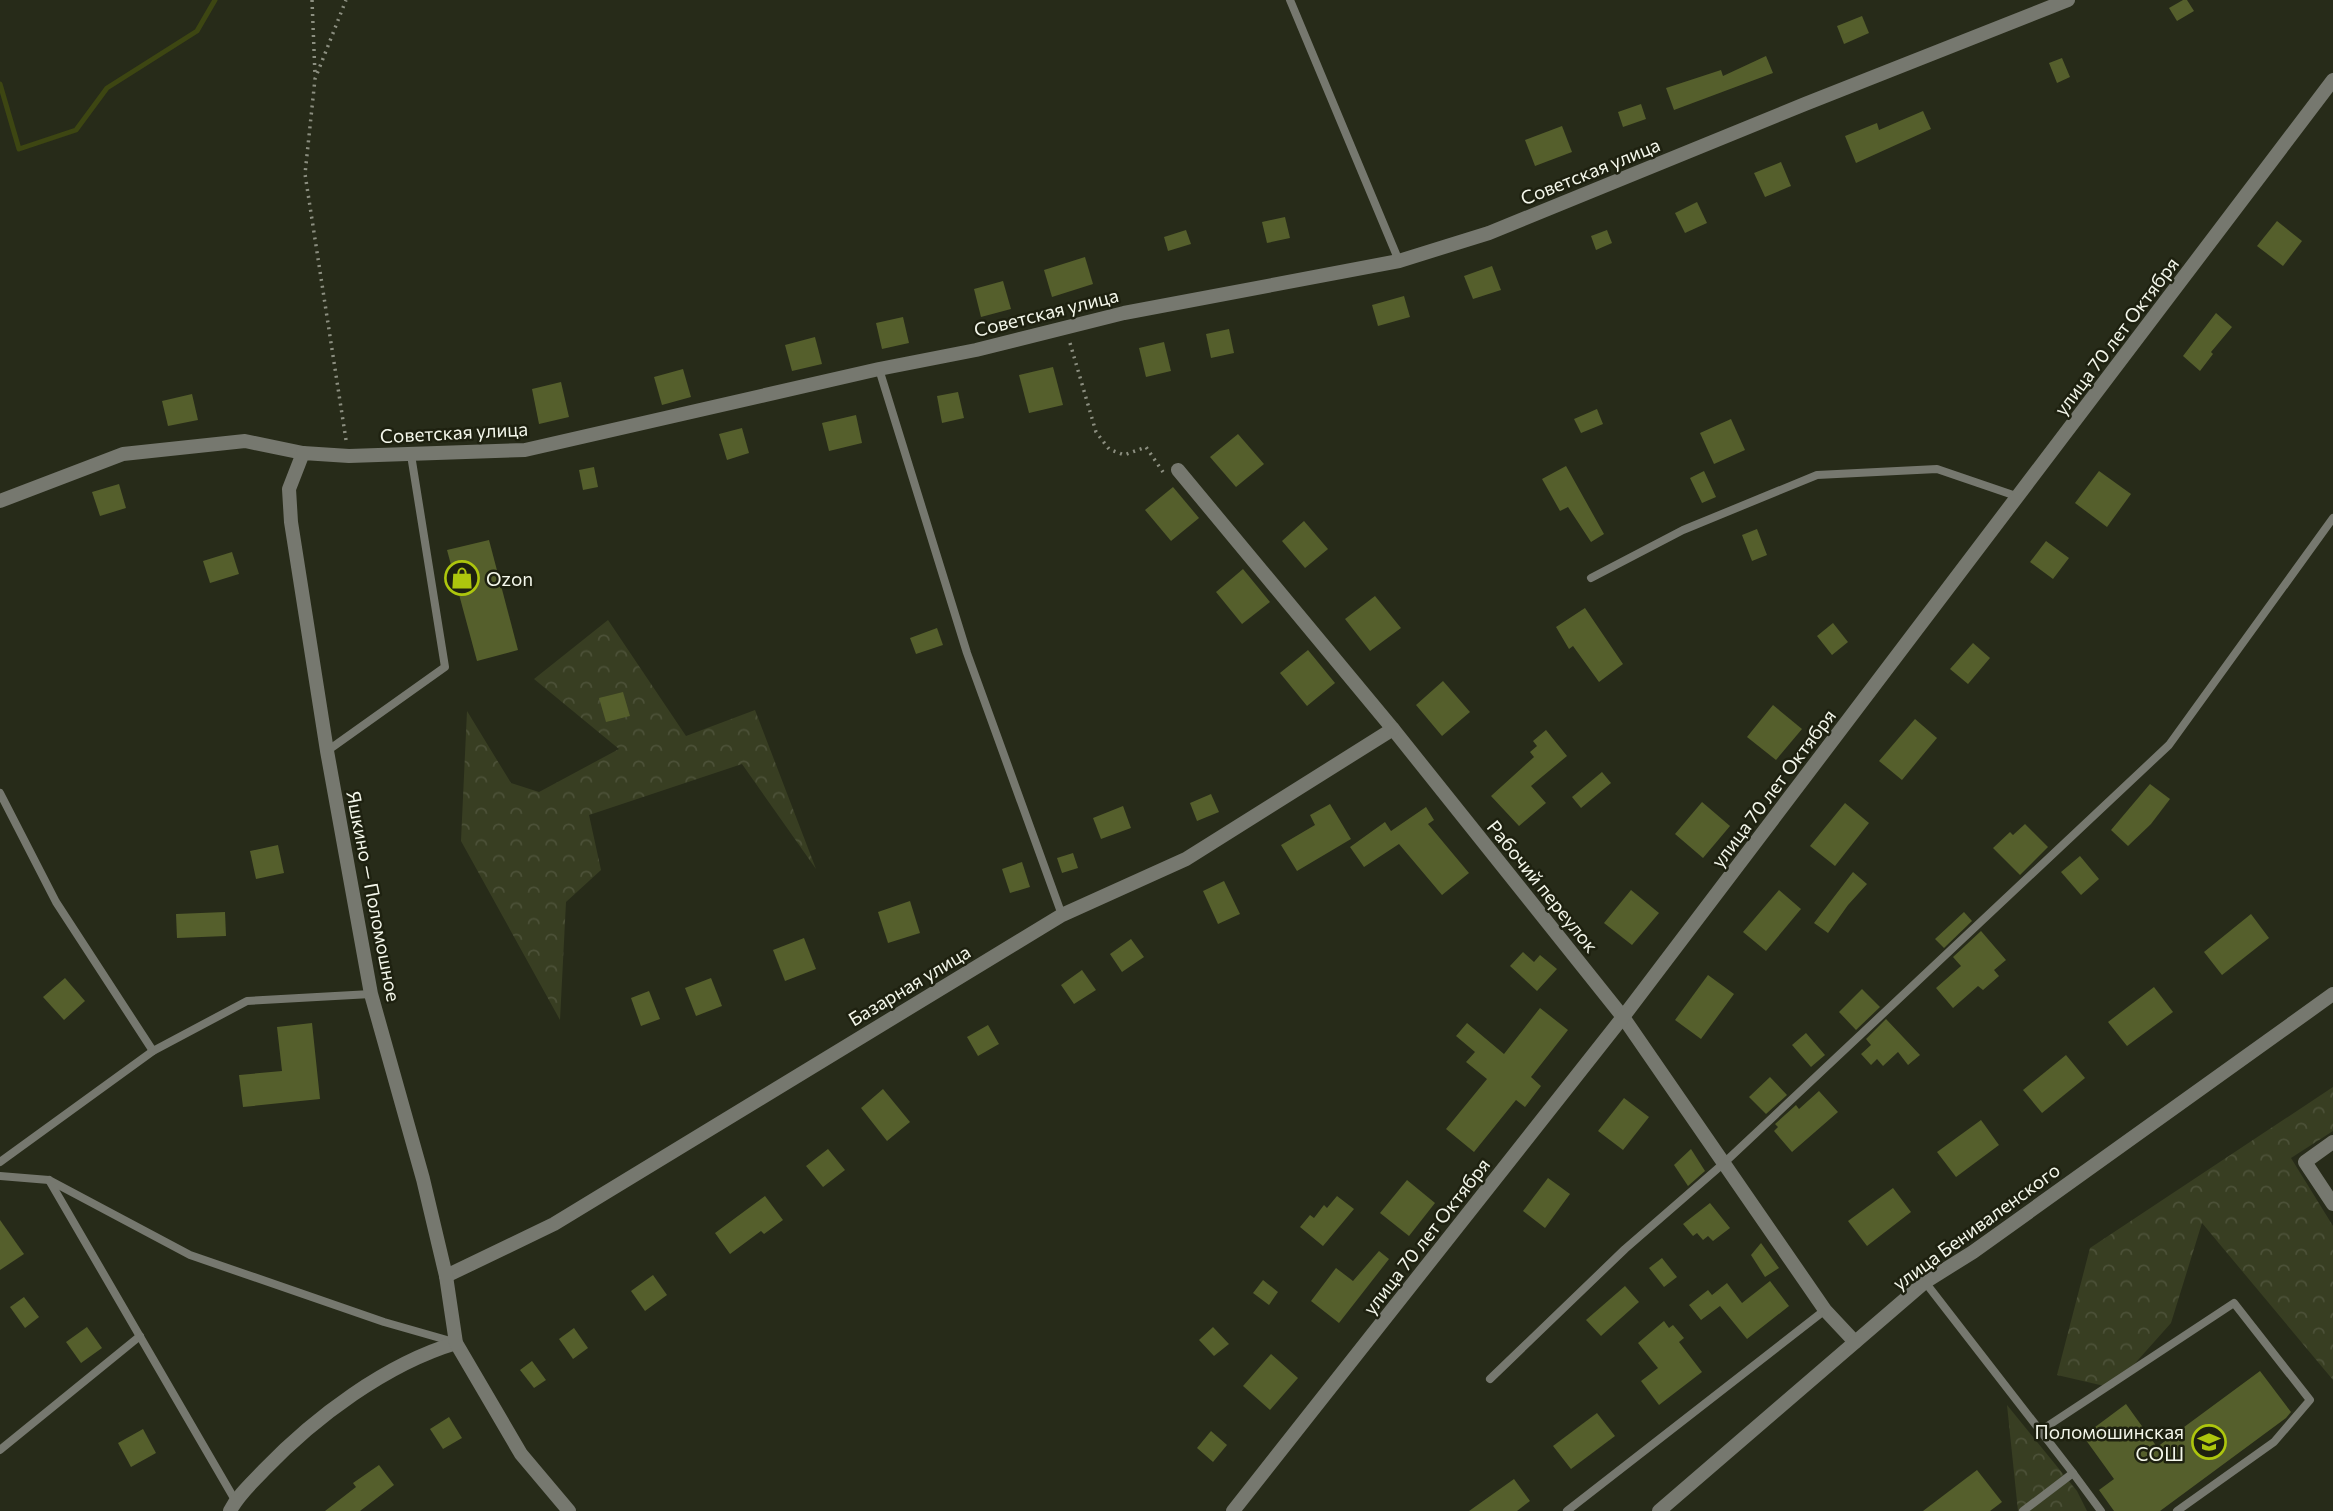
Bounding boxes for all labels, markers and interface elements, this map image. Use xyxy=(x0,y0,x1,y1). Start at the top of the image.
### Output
street label: Советская улица xyxy=(1517,133,1663,209)
street label: улица 70 лет Октября xyxy=(2049,252,2183,420)
street label: Советская улица xyxy=(971,283,1121,341)
street label: Советская улица xyxy=(379,417,529,447)
shop icon: Ozon xyxy=(443,559,481,597)
place label: Ozon xyxy=(486,567,533,590)
street label: улица 70 лет Октября xyxy=(1706,704,1840,872)
street label: Яшкино — Поломошное xyxy=(342,789,406,1003)
street label: Рабочий переулок xyxy=(1483,815,1603,957)
street label: Базарная улица xyxy=(844,940,974,1030)
street label: улица 70 лет Октября xyxy=(1358,1153,1494,1319)
street label: улица Бениваленского xyxy=(1888,1158,2064,1294)
place label: Поломошинская СОШ xyxy=(2035,1420,2184,1465)
school or university icon: Поломошинская СОШ xyxy=(2190,1423,2228,1461)

